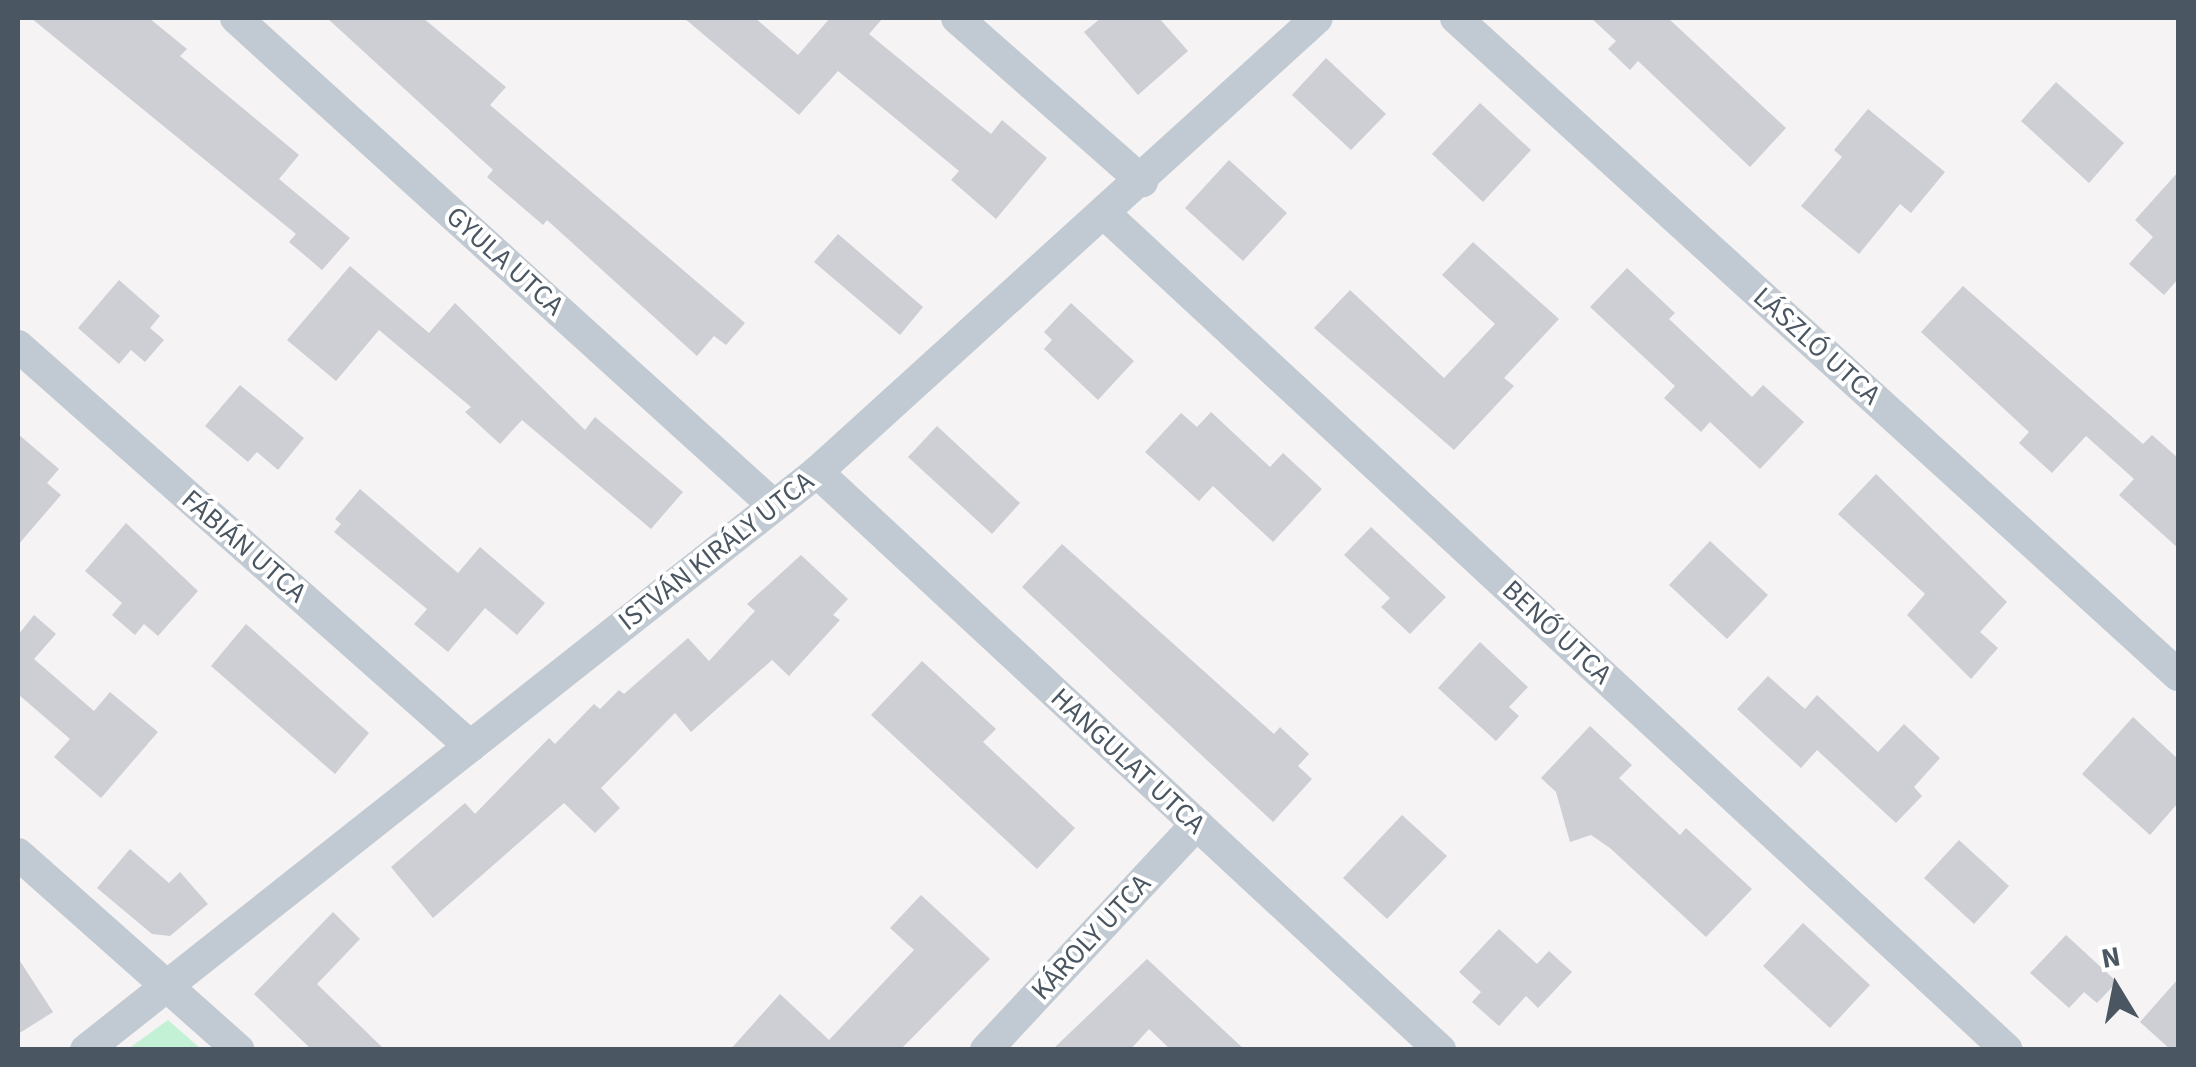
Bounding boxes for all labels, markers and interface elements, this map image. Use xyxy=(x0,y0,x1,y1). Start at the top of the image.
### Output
street label: GYULA UTCA xyxy=(439,200,571,322)
street label: LÁSZLÓ UTCA xyxy=(1746,280,1888,412)
street label: ISTVÁN KIRÁLY UTCA xyxy=(612,464,820,638)
street label: FÁBIÁN UTCA xyxy=(175,483,313,609)
street label: BENŐ UTCA xyxy=(1495,573,1619,691)
street label: HANGULAT UTCA xyxy=(1044,681,1212,841)
street label: KÁROLY UTCA xyxy=(1024,867,1158,1007)
text: N xyxy=(2098,936,2123,979)
north arrow xyxy=(2066,937,2166,1037)

